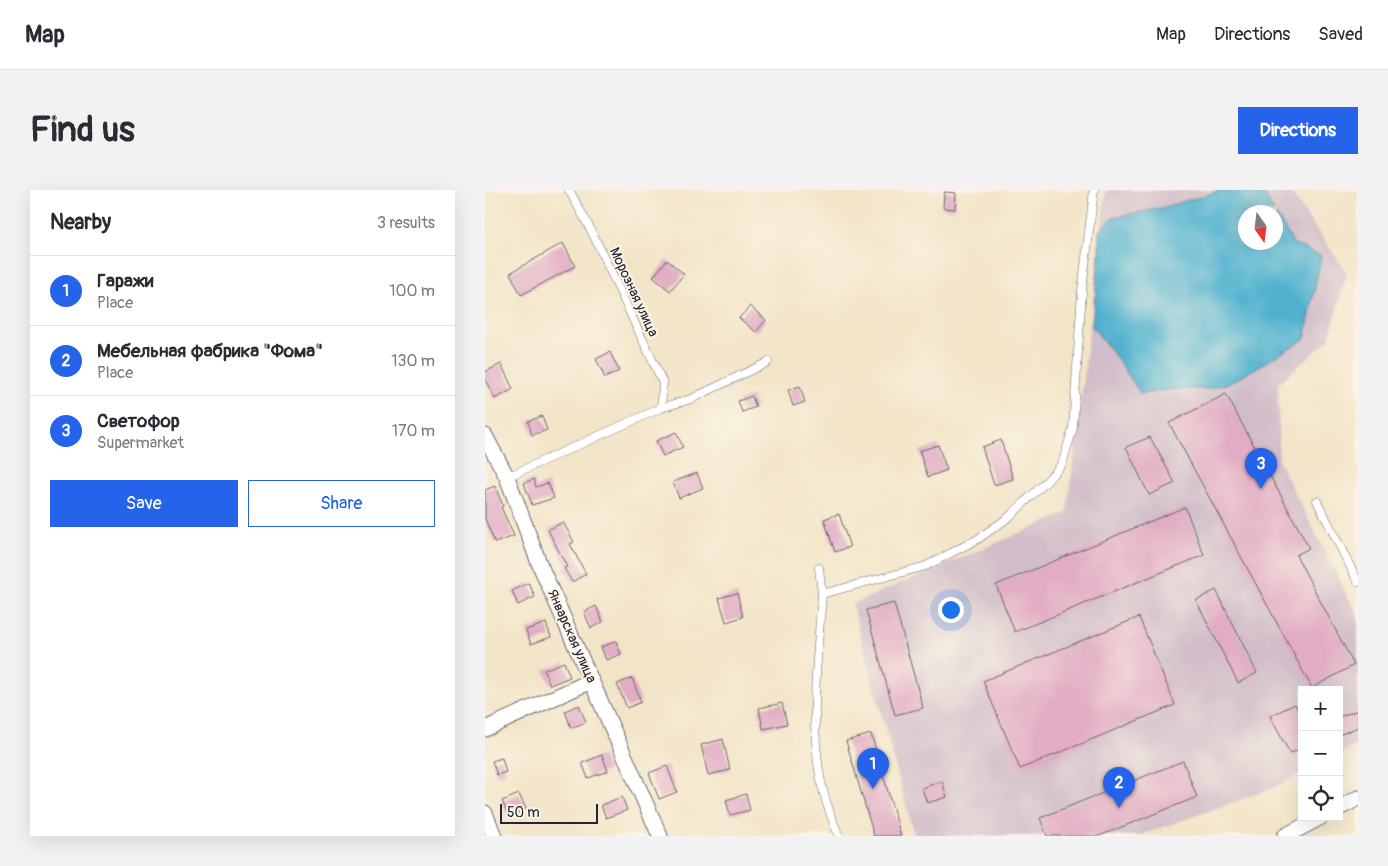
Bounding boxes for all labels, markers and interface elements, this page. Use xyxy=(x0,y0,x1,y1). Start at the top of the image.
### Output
text: Map xyxy=(25,20,65,49)
text: Map xyxy=(1156,23,1186,46)
text: Directions xyxy=(1214,23,1290,46)
text: Saved xyxy=(1318,23,1363,46)
button: Directions xyxy=(1238,107,1358,154)
text: Find us xyxy=(30,108,135,152)
north arrow xyxy=(1238,205,1283,250)
text: Nearby xyxy=(50,209,111,236)
text: 3 results xyxy=(377,213,435,233)
street label: Морозная улица xyxy=(606,245,662,339)
text: Гаражи xyxy=(97,269,153,293)
text: 1 xyxy=(63,281,69,301)
text: 100 m xyxy=(389,281,435,301)
text: Place xyxy=(97,293,133,313)
text: Мебельная фабрика "Фома" xyxy=(97,339,323,363)
text: 2 xyxy=(62,351,70,371)
text: 130 m xyxy=(391,351,435,371)
text: Place xyxy=(97,363,133,383)
text: Светофор xyxy=(97,409,180,433)
text: 3 xyxy=(62,421,70,441)
text: 170 m xyxy=(392,421,435,441)
text: Supermarket xyxy=(97,433,184,453)
pin: 3 xyxy=(1245,448,1277,489)
button: Save xyxy=(50,480,238,527)
button: Share xyxy=(248,480,435,527)
street label: Январская улица xyxy=(544,587,600,685)
your location xyxy=(938,597,964,623)
map controls xyxy=(1298,686,1343,821)
button: + xyxy=(1298,686,1343,731)
button: − xyxy=(1298,731,1343,776)
pin: 1 xyxy=(857,748,889,789)
pin: 2 xyxy=(1103,767,1135,808)
button: locate xyxy=(1298,776,1343,821)
scale bar xyxy=(500,801,597,824)
text: 50 m xyxy=(507,804,540,821)

